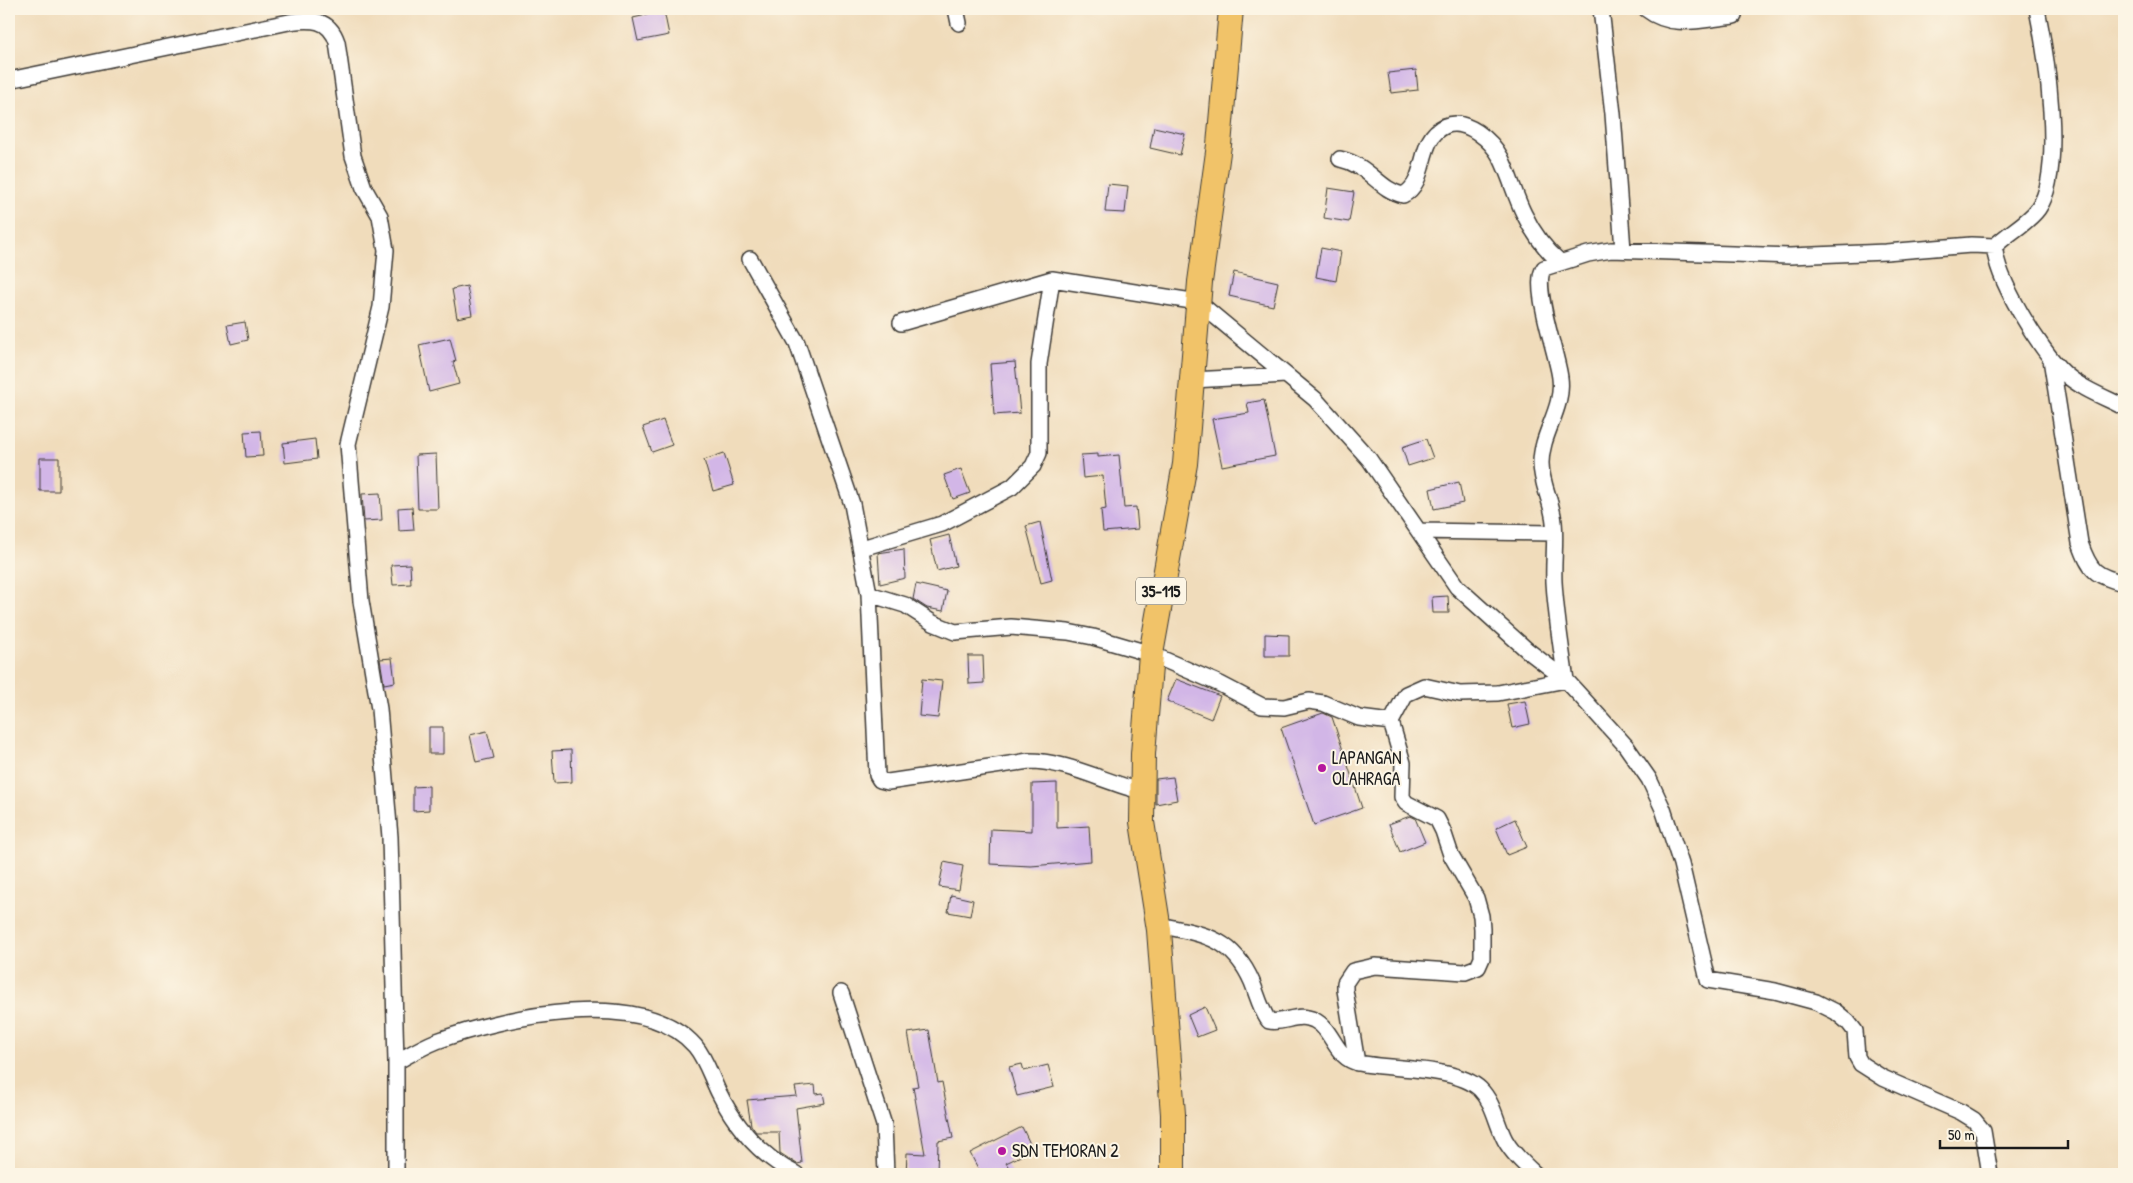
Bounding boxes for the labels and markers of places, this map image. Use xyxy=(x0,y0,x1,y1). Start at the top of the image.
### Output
place label: LAPANGAN OLAHRAGA xyxy=(1332,745,1402,791)
marker: LAPANGAN OLAHRAGA xyxy=(1316,762,1328,774)
place label: SDN TEMORAN 2 xyxy=(1012,1138,1119,1163)
marker: SDN TEMORAN 2 xyxy=(996,1145,1008,1157)

